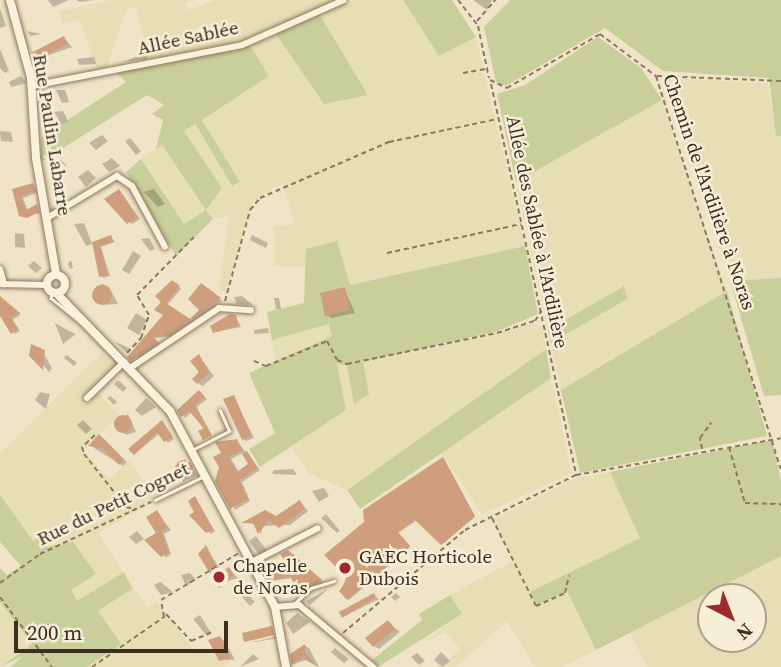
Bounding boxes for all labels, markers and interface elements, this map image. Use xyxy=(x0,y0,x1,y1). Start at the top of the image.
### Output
street label: Allée Sablée xyxy=(135,16,241,60)
street label: Rue Paulin Labarre xyxy=(28,52,76,218)
street label: Chemin de l'Ardilière à Noras xyxy=(658,71,760,313)
street label: Allée des Sablée à l'Ardilière xyxy=(501,114,573,350)
street label: Rue du Petit Cognet xyxy=(33,457,193,551)
place label: GAEC Horticole Dubois xyxy=(359,546,492,590)
place label: Chapelle de Noras xyxy=(233,555,308,599)
marker: GAEC Horticole Dubois xyxy=(337,560,353,576)
marker: Chapelle de Noras xyxy=(211,569,227,585)
north arrow xyxy=(697,583,767,653)
scale bar xyxy=(18,608,231,652)
text: 200 m xyxy=(27,618,82,647)
text: N xyxy=(731,618,759,646)

